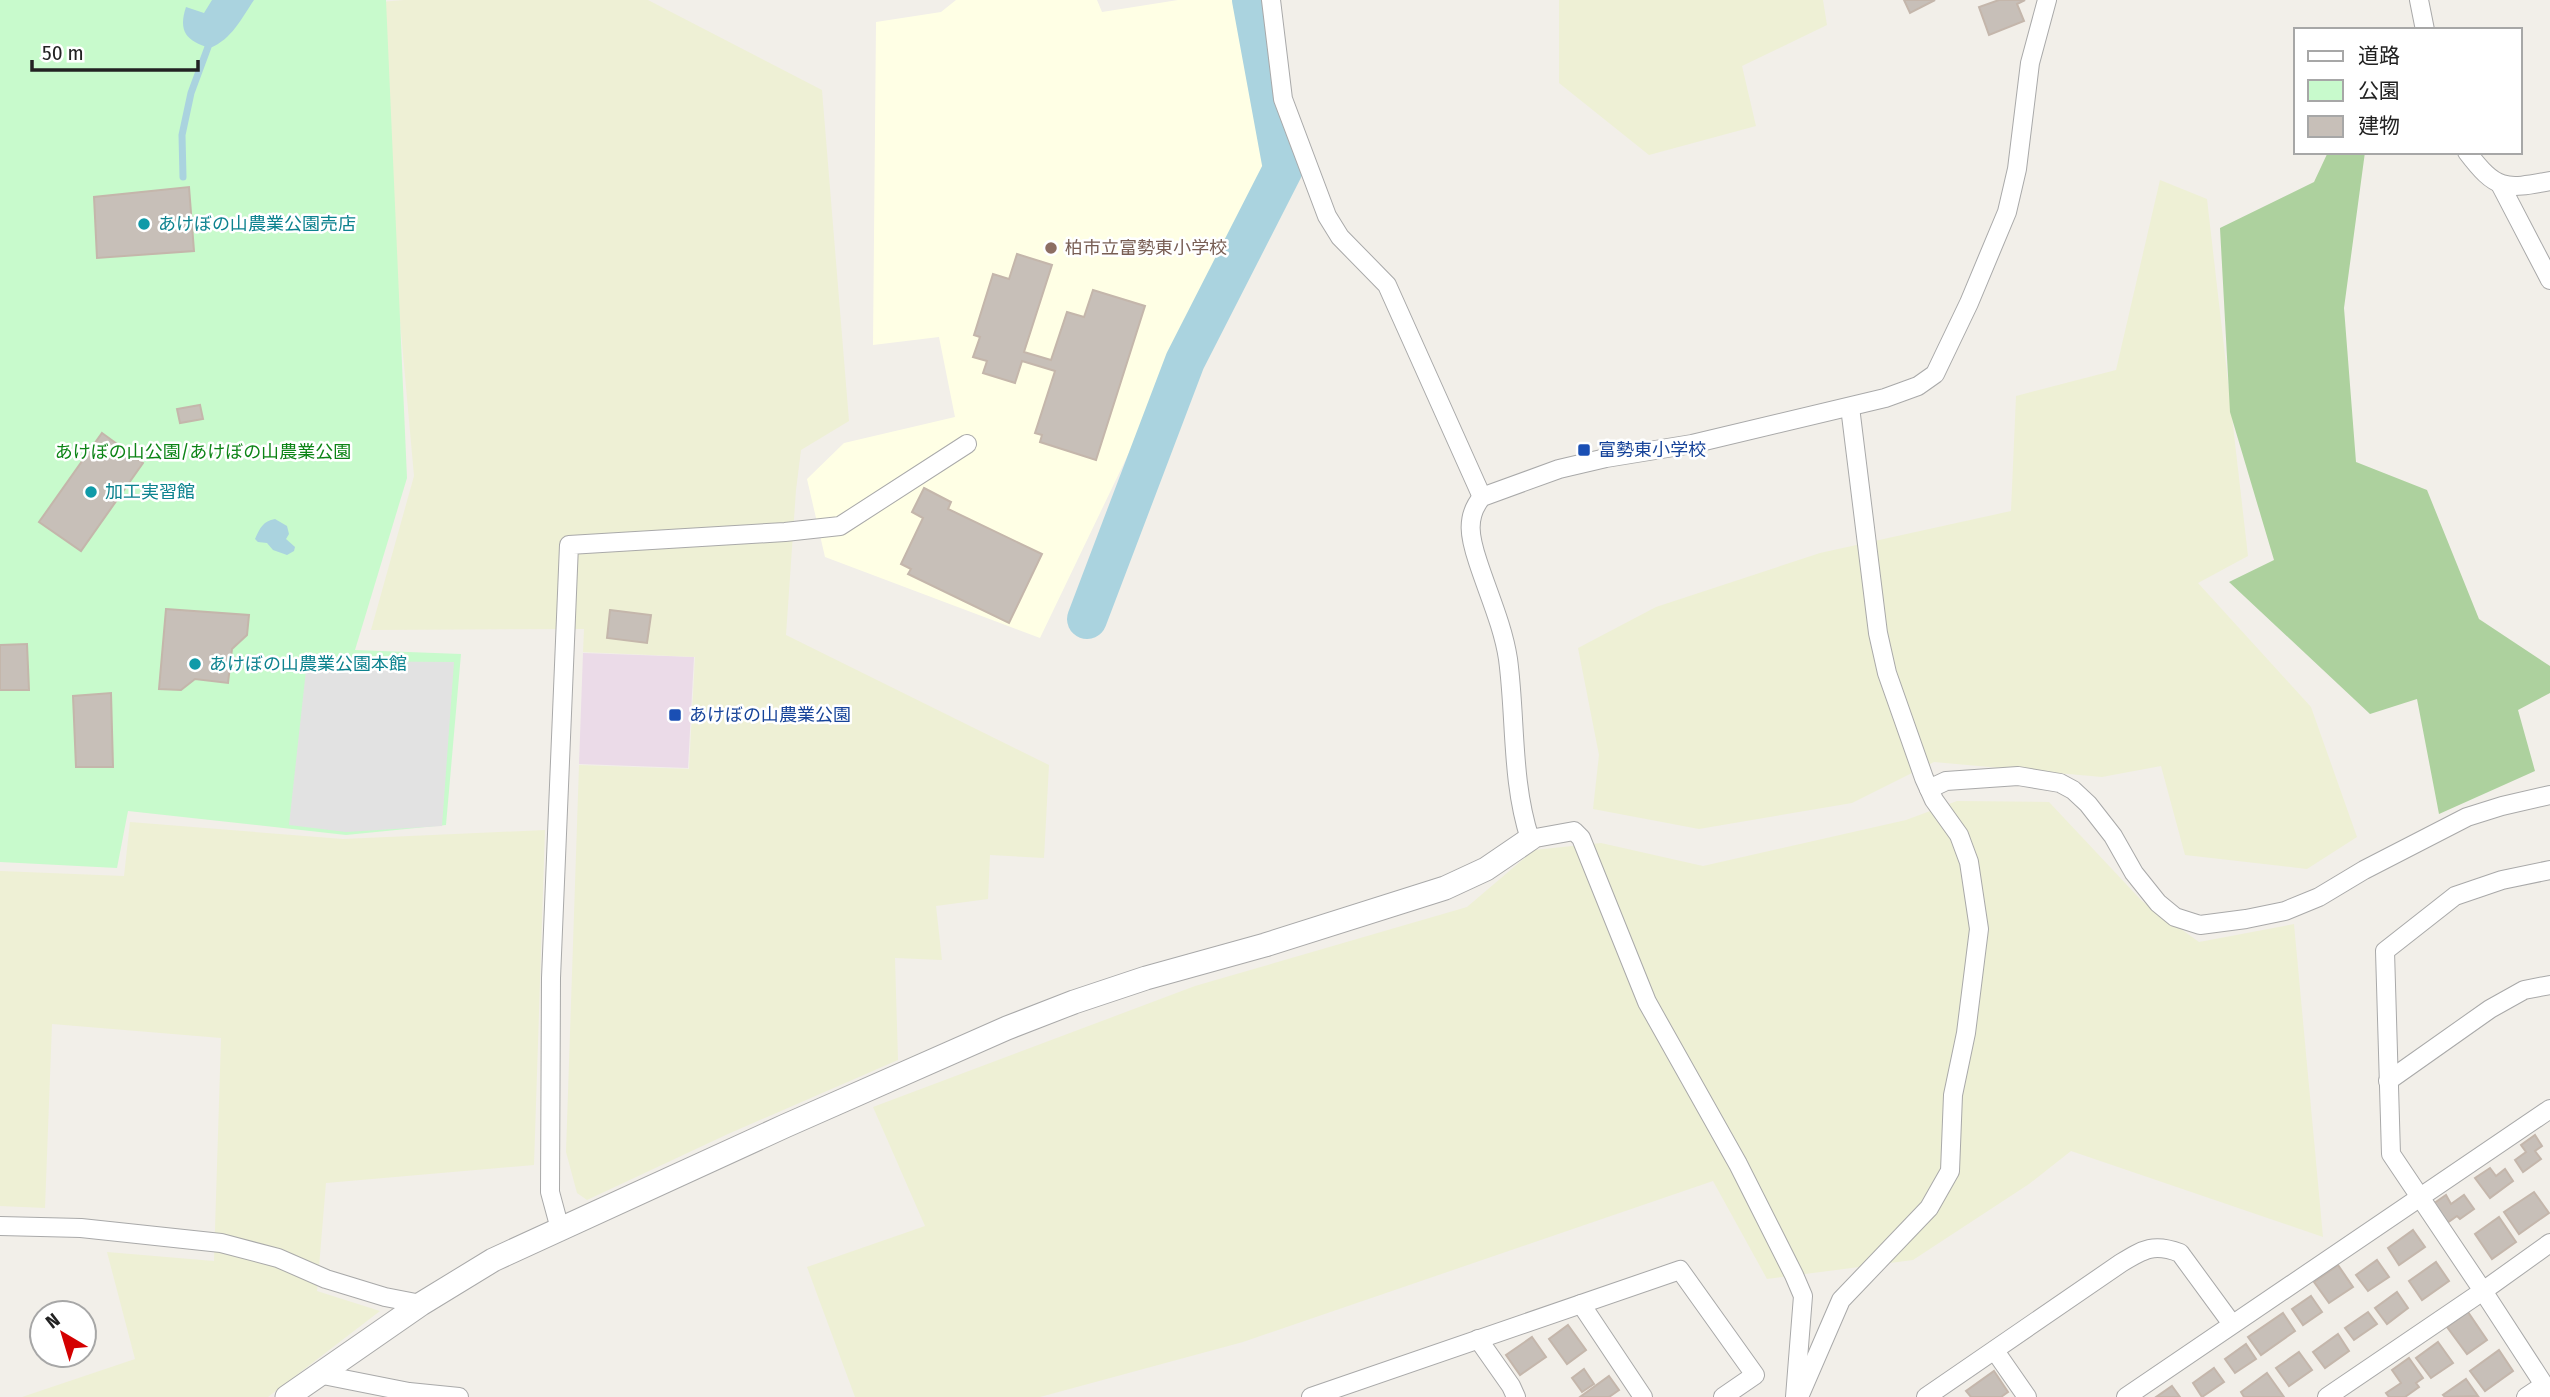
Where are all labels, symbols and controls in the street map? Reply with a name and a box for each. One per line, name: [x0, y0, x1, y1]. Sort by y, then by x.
scale bar: [32, 28, 198, 72]
legend: [2294, 28, 2522, 154]
text: 50 m: [42, 40, 84, 66]
text: 道路: [2358, 43, 2400, 69]
text: 公園: [2358, 78, 2400, 104]
text: 建物: [2358, 113, 2400, 139]
place label: あけぼの山農業公園売店: [158, 213, 356, 235]
marker: あけぼの山農業公園売店: [136, 216, 152, 232]
place label: 柏市立富勢東小学校: [1065, 237, 1227, 259]
marker: 柏市立富勢東小学校: [1043, 240, 1059, 256]
place label: 富勢東小学校: [1598, 439, 1706, 461]
park label: あけぼの山公園/あけぼの山農業公園: [55, 441, 351, 463]
marker: 富勢東小学校: [1576, 442, 1592, 458]
place label: 加工実習館: [105, 481, 195, 503]
marker: 加工実習館: [83, 484, 99, 500]
place label: あけぼの山農業公園本館: [209, 653, 407, 675]
marker: あけぼの山農業公園本館: [187, 656, 203, 672]
place label: あけぼの山農業公園: [689, 704, 851, 726]
marker: あけぼの山農業公園: [667, 707, 683, 723]
north arrow: [28, 1299, 98, 1369]
text: N: [41, 1308, 64, 1334]

